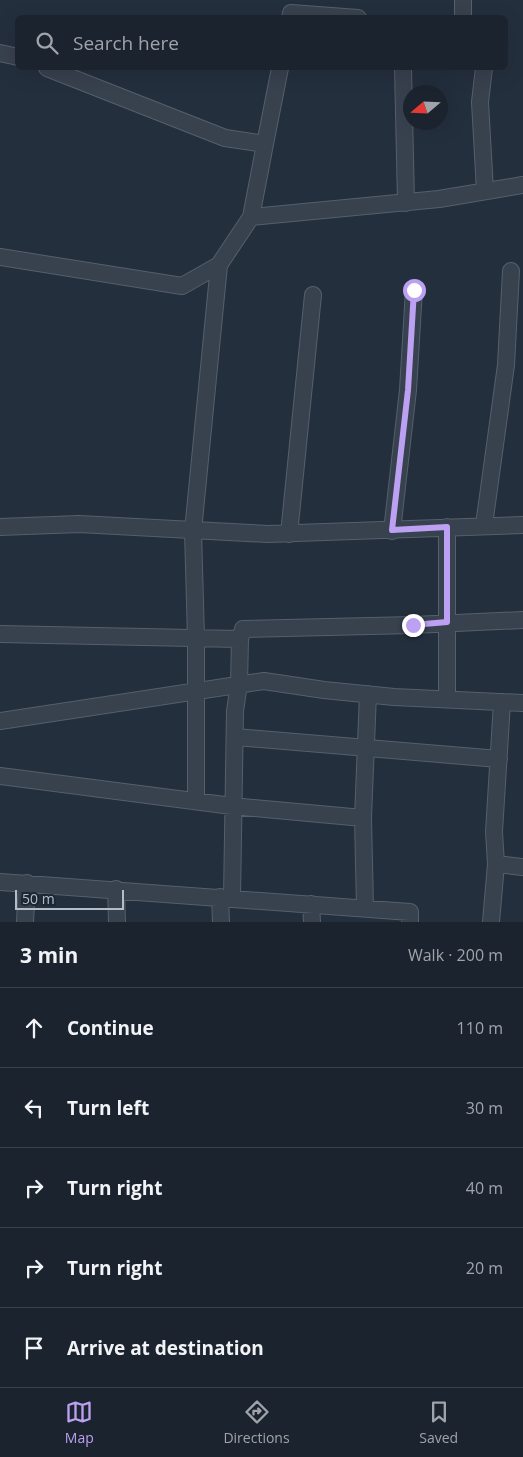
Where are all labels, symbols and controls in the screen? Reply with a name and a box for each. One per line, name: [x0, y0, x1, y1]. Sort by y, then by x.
search box: [15, 15, 508, 70]
icon: search: [33, 29, 61, 57]
text: Search here: [73, 30, 179, 56]
north arrow: [403, 85, 448, 130]
route start: [403, 279, 426, 302]
route end: [402, 614, 425, 637]
scale bar: [15, 887, 124, 910]
text: 50 m: [22, 889, 55, 908]
text: 3 min: [20, 941, 78, 969]
text: Walk · 200 m: [408, 944, 503, 966]
icon: ahead: [20, 1014, 48, 1042]
text: Continue: [67, 1015, 154, 1041]
text: 110 m: [457, 1017, 503, 1039]
icon: left: [20, 1094, 48, 1122]
text: Turn left: [67, 1095, 149, 1121]
text: 30 m: [466, 1097, 503, 1119]
icon: right: [20, 1174, 48, 1202]
text: Turn right: [67, 1175, 162, 1201]
text: 40 m: [466, 1177, 503, 1199]
icon: right: [20, 1254, 48, 1282]
text: Turn right: [67, 1255, 162, 1281]
text: 20 m: [466, 1257, 503, 1279]
icon: arrive: [20, 1334, 48, 1362]
text: Arrive at destination: [67, 1335, 264, 1361]
tab: Map: [65, 1398, 94, 1447]
tab: Directions: [223, 1398, 290, 1447]
tab: Saved: [419, 1398, 458, 1447]

